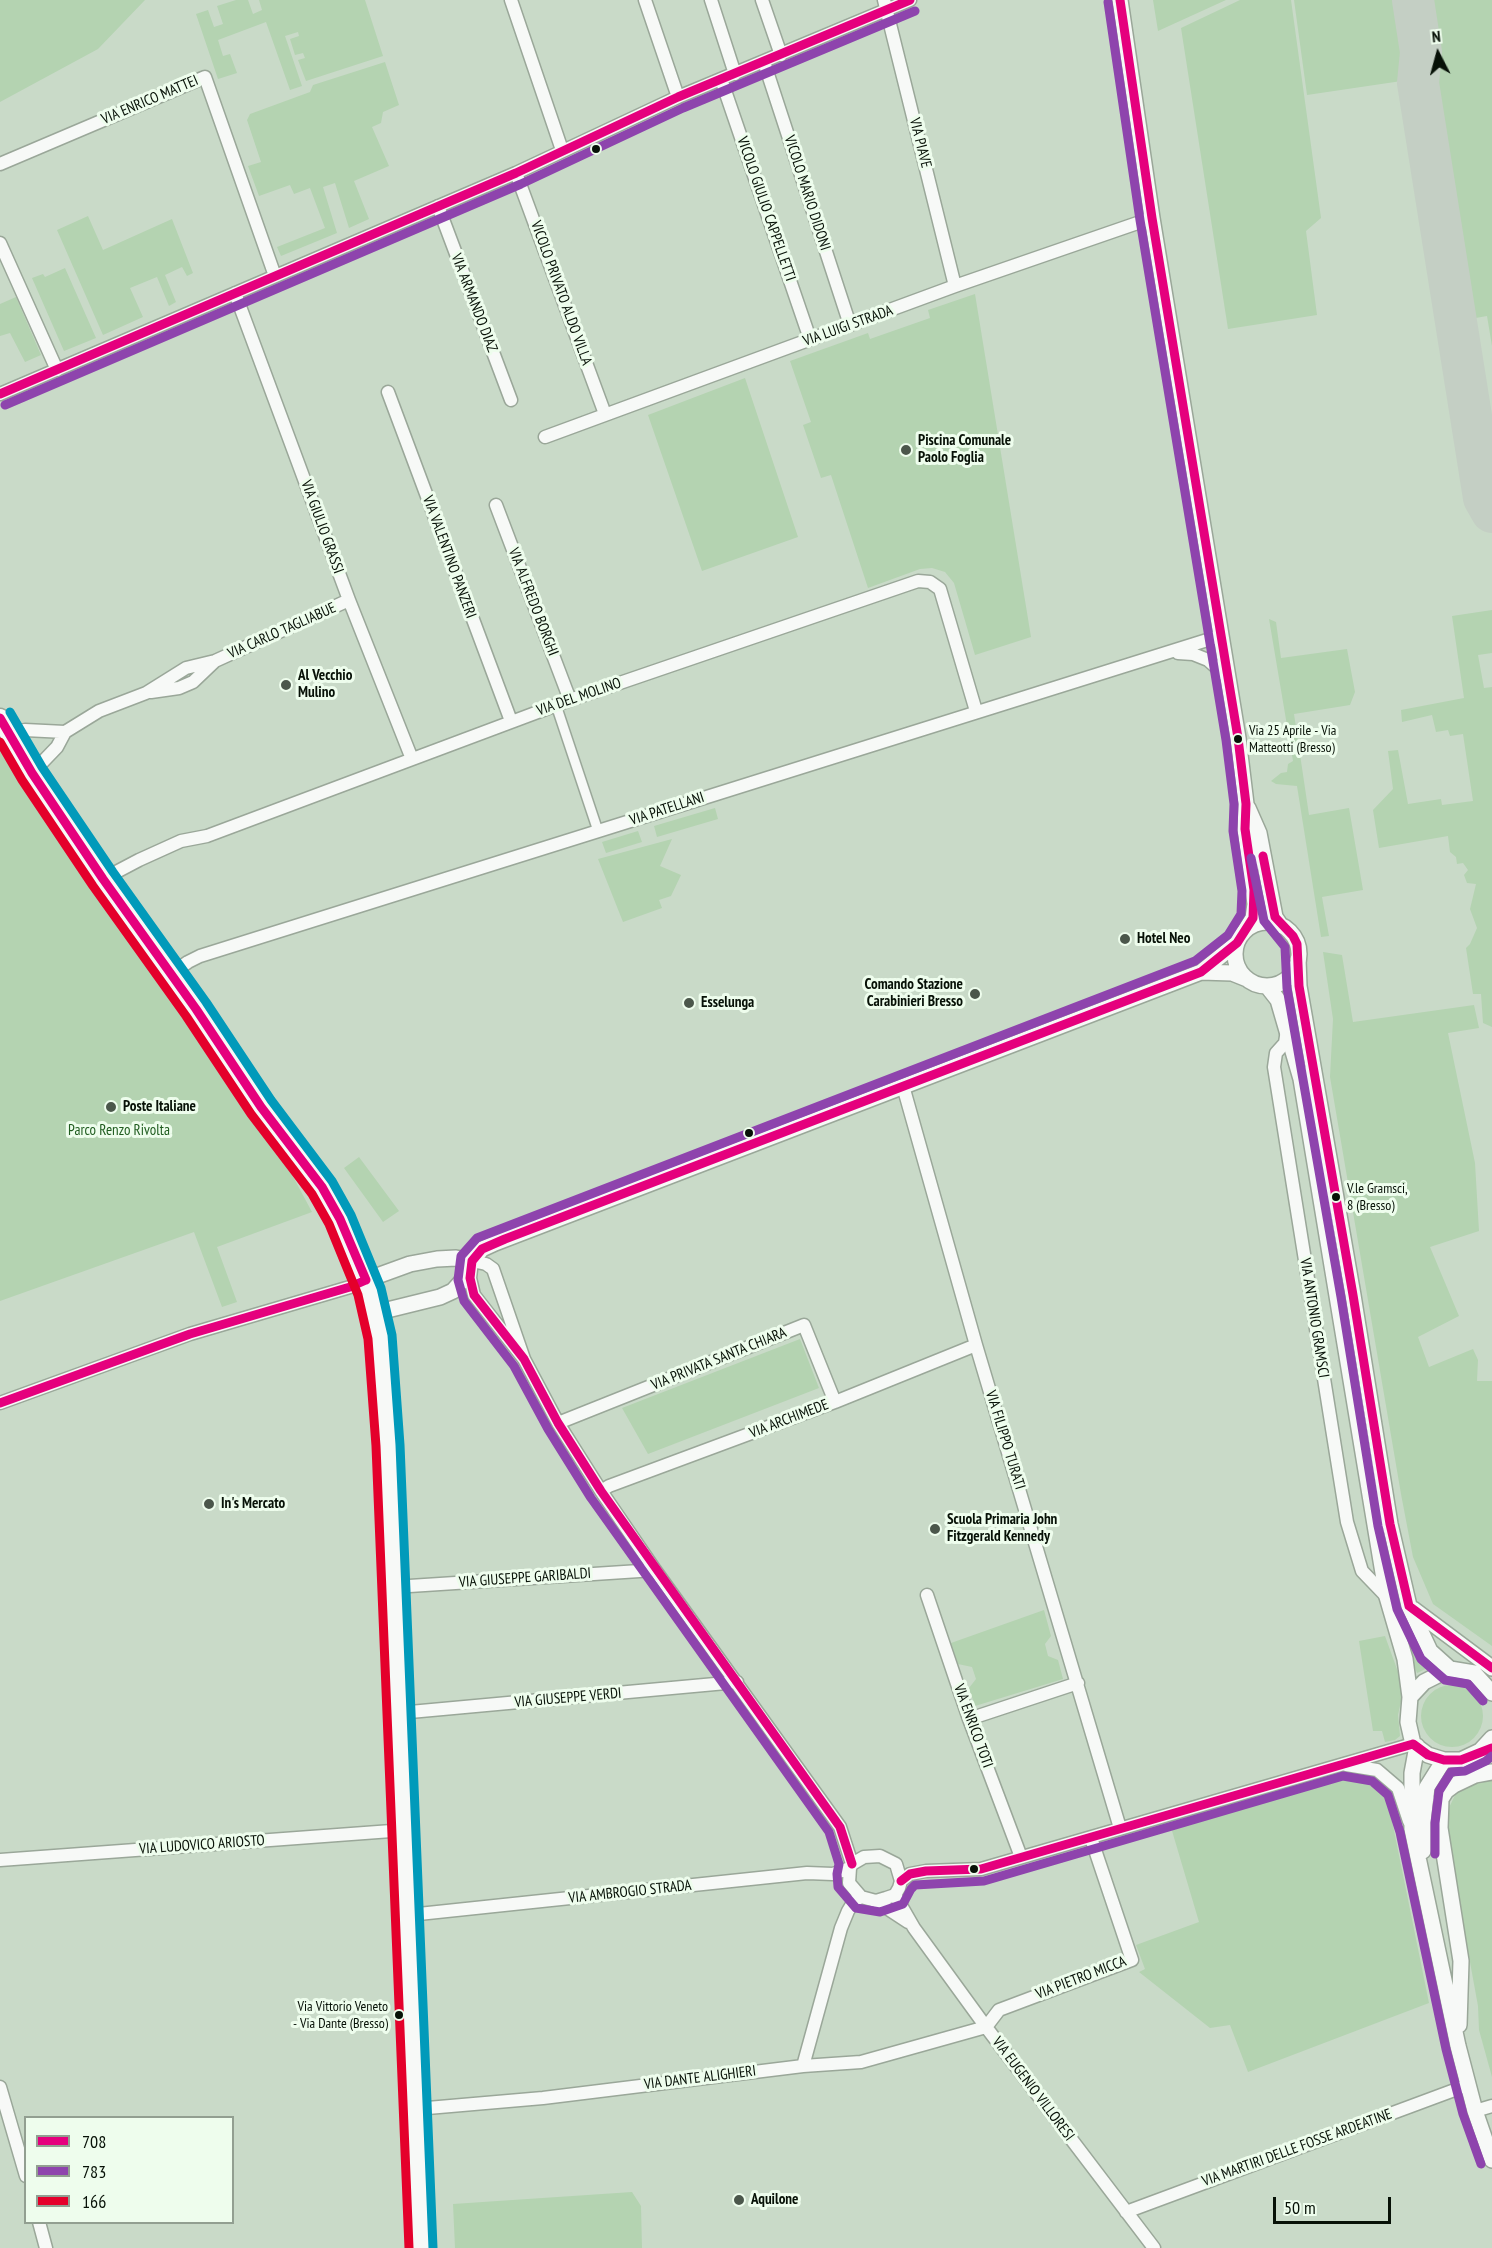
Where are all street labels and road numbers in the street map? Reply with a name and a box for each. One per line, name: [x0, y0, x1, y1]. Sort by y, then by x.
street label: VIA ENRICO MATTEI: [99, 72, 201, 128]
street label: VIA PIAVE: [905, 116, 935, 170]
street label: VICOLO MARIO DIDONI: [780, 133, 834, 253]
street label: VICOLO GIULIO CAPPELLETTI: [733, 134, 799, 284]
street label: VICOLO PRIVATO ALDO VILLA: [526, 218, 596, 368]
street label: VIA ARMANDO DIAZ: [447, 251, 501, 355]
street label: VIA LUIGI STRADA: [801, 301, 895, 351]
street label: VIA GIULIO GRASSI: [297, 478, 347, 576]
street label: VIA VALENTINO PANZERI: [418, 493, 480, 621]
street label: VIA ALFREDO BORGHI: [504, 545, 562, 659]
street label: VIA CARLO TAGLIABUE: [225, 599, 339, 663]
street label: VIA DEL MOLINO: [534, 674, 624, 720]
street label: VIA PATELLANI: [627, 788, 707, 830]
street label: VIA ANTONIO GRAMSCI: [1296, 1257, 1332, 1379]
street label: VIA PRIVATA SANTA CHIARA: [649, 1324, 789, 1394]
street label: VIA FILIPPO TURATI: [981, 1388, 1029, 1492]
street label: VIA ARCHIMEDE: [747, 1396, 831, 1442]
street label: VIA GIUSEPPE GARIBALDI: [458, 1564, 592, 1592]
street label: VIA ENRICO TOTI: [950, 1682, 996, 1770]
street label: VIA GIUSEPPE VERDI: [514, 1684, 622, 1712]
street label: VIA LUDOVICO ARIOSTO: [139, 1832, 265, 1858]
street label: VIA AMBROGIO STRADA: [568, 1877, 692, 1907]
street label: VIA PIETRO MICCA: [1033, 1952, 1129, 2004]
street label: VIA EUGENIO VILLORESI: [988, 2033, 1078, 2145]
street label: VIA DANTE ALIGHIERI: [643, 2062, 757, 2094]
street label: VIA MARTIRI DELLE FOSSE ARDEATINE: [1200, 2105, 1394, 2191]

